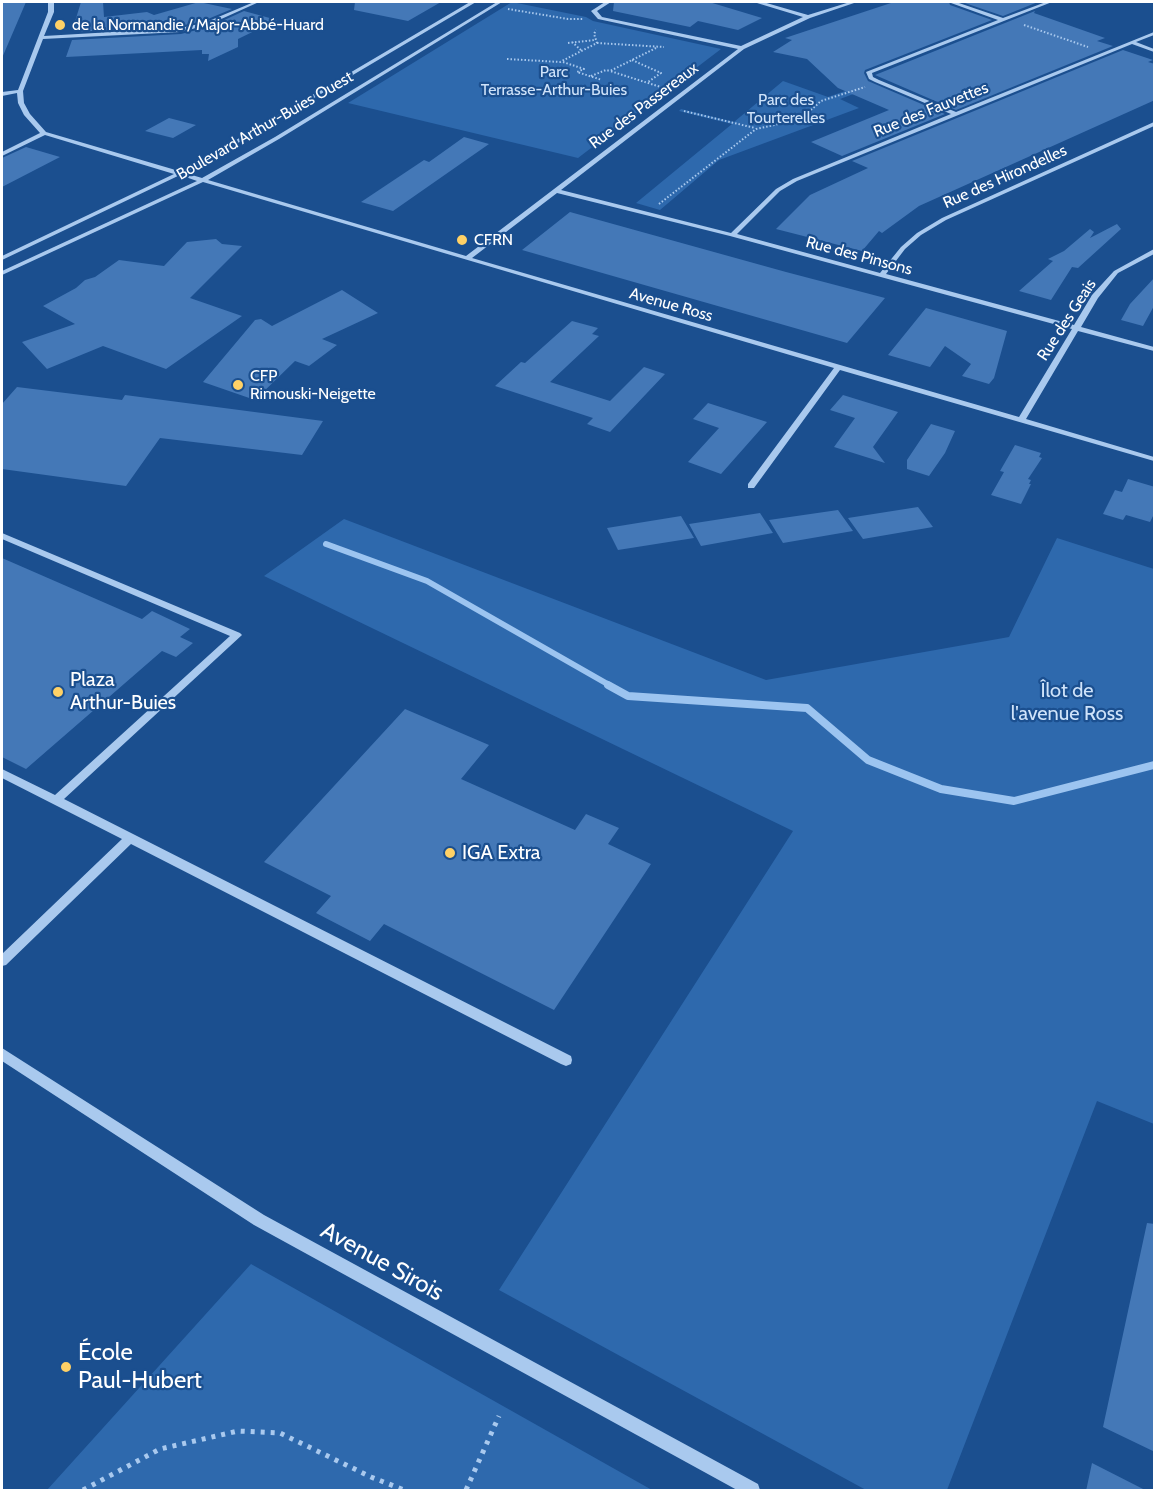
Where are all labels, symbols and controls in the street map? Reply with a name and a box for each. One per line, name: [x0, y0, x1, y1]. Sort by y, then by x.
place label: de la Normandie / Major-Abbé-Huard: [72, 15, 324, 35]
marker: de la Normandie / Major-Abbé-Huard: [53, 18, 67, 32]
street label: Rue des Passereaux: [586, 59, 702, 153]
park label: Parc Terrasse-Arthur-Buies: [481, 62, 627, 100]
street label: Boulevard Arthur-Buies Ouest: [173, 68, 357, 184]
street label: Rue des Fauvettes: [871, 78, 991, 142]
park label: Parc des Tourterelles: [747, 90, 825, 128]
street label: Rue des Hirondelles: [940, 141, 1070, 213]
place label: CFRN: [474, 230, 513, 250]
marker: CFRN: [455, 233, 469, 247]
street label: Rue des Pinsons: [804, 233, 914, 279]
street label: Rue des Geais: [1033, 276, 1101, 364]
street label: Avenue Ross: [627, 284, 715, 326]
place label: CFP Rimouski-Neigette: [250, 366, 376, 404]
marker: CFP Rimouski-Neigette: [231, 378, 245, 392]
place label: Plaza Arthur-Buies: [70, 668, 176, 715]
park label: Îlot de l'avenue Ross: [1011, 679, 1123, 726]
marker: Plaza Arthur-Buies: [51, 685, 65, 699]
place label: IGA Extra: [462, 841, 540, 865]
marker: IGA Extra: [443, 846, 457, 860]
street label: Avenue Sirois: [316, 1216, 448, 1308]
place label: École Paul-Hubert: [78, 1339, 202, 1395]
marker: École Paul-Hubert: [59, 1360, 73, 1374]

